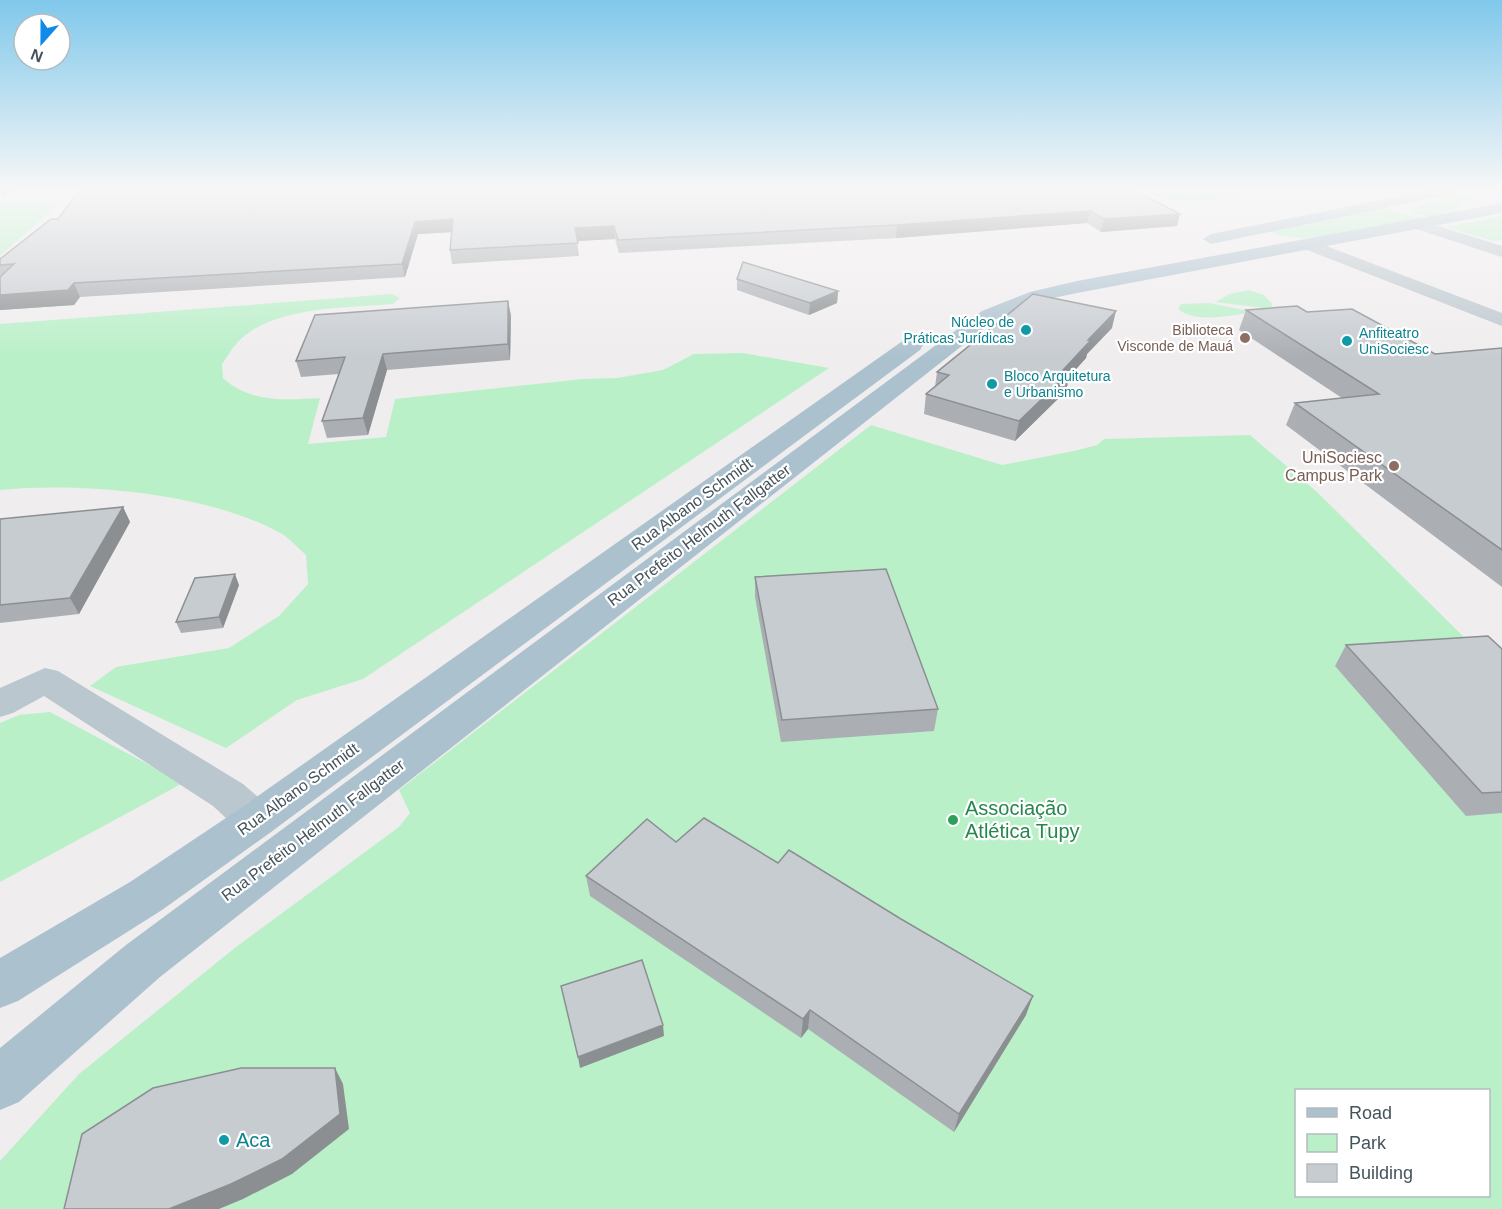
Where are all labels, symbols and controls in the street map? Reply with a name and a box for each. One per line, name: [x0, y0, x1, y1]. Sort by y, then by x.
north arrow: [12, 12, 72, 72]
text: N: [28, 46, 45, 66]
place label: Núcleo de Práticas Jurídicas: [904, 314, 1014, 346]
place label: Biblioteca Visconde de Mauá: [1117, 322, 1233, 354]
marker: Núcleo de Práticas Jurídicas: [1019, 323, 1033, 337]
place label: Anfiteatro UniSociesc: [1359, 325, 1429, 357]
marker: Biblioteca Visconde de Mauá: [1238, 331, 1252, 345]
marker: Anfiteatro UniSociesc: [1340, 334, 1354, 348]
place label: Bloco Arquitetura e Urbanismo: [1004, 368, 1111, 400]
marker: Bloco Arquitetura e Urbanismo: [985, 377, 999, 391]
place label: UniSociesc Campus Park: [1285, 449, 1383, 484]
street label: Rua Albano Schmidt: [628, 454, 756, 553]
marker: UniSociesc Campus Park: [1387, 459, 1401, 473]
street label: Rua Prefeito Helmuth Fallgatter: [604, 460, 794, 609]
street label: Rua Albano Schmidt: [234, 739, 362, 838]
street label: Rua Prefeito Helmuth Fallgatter: [218, 755, 408, 904]
place label: Associação Atlética Tupy: [965, 797, 1080, 842]
marker: Associação Atlética Tupy: [946, 813, 960, 827]
legend: [1295, 1089, 1490, 1197]
text: Road: [1349, 1103, 1392, 1123]
place label: Aca: [236, 1129, 271, 1151]
marker: Aca: [217, 1133, 231, 1147]
text: Park: [1349, 1133, 1387, 1153]
text: Building: [1349, 1163, 1413, 1183]

